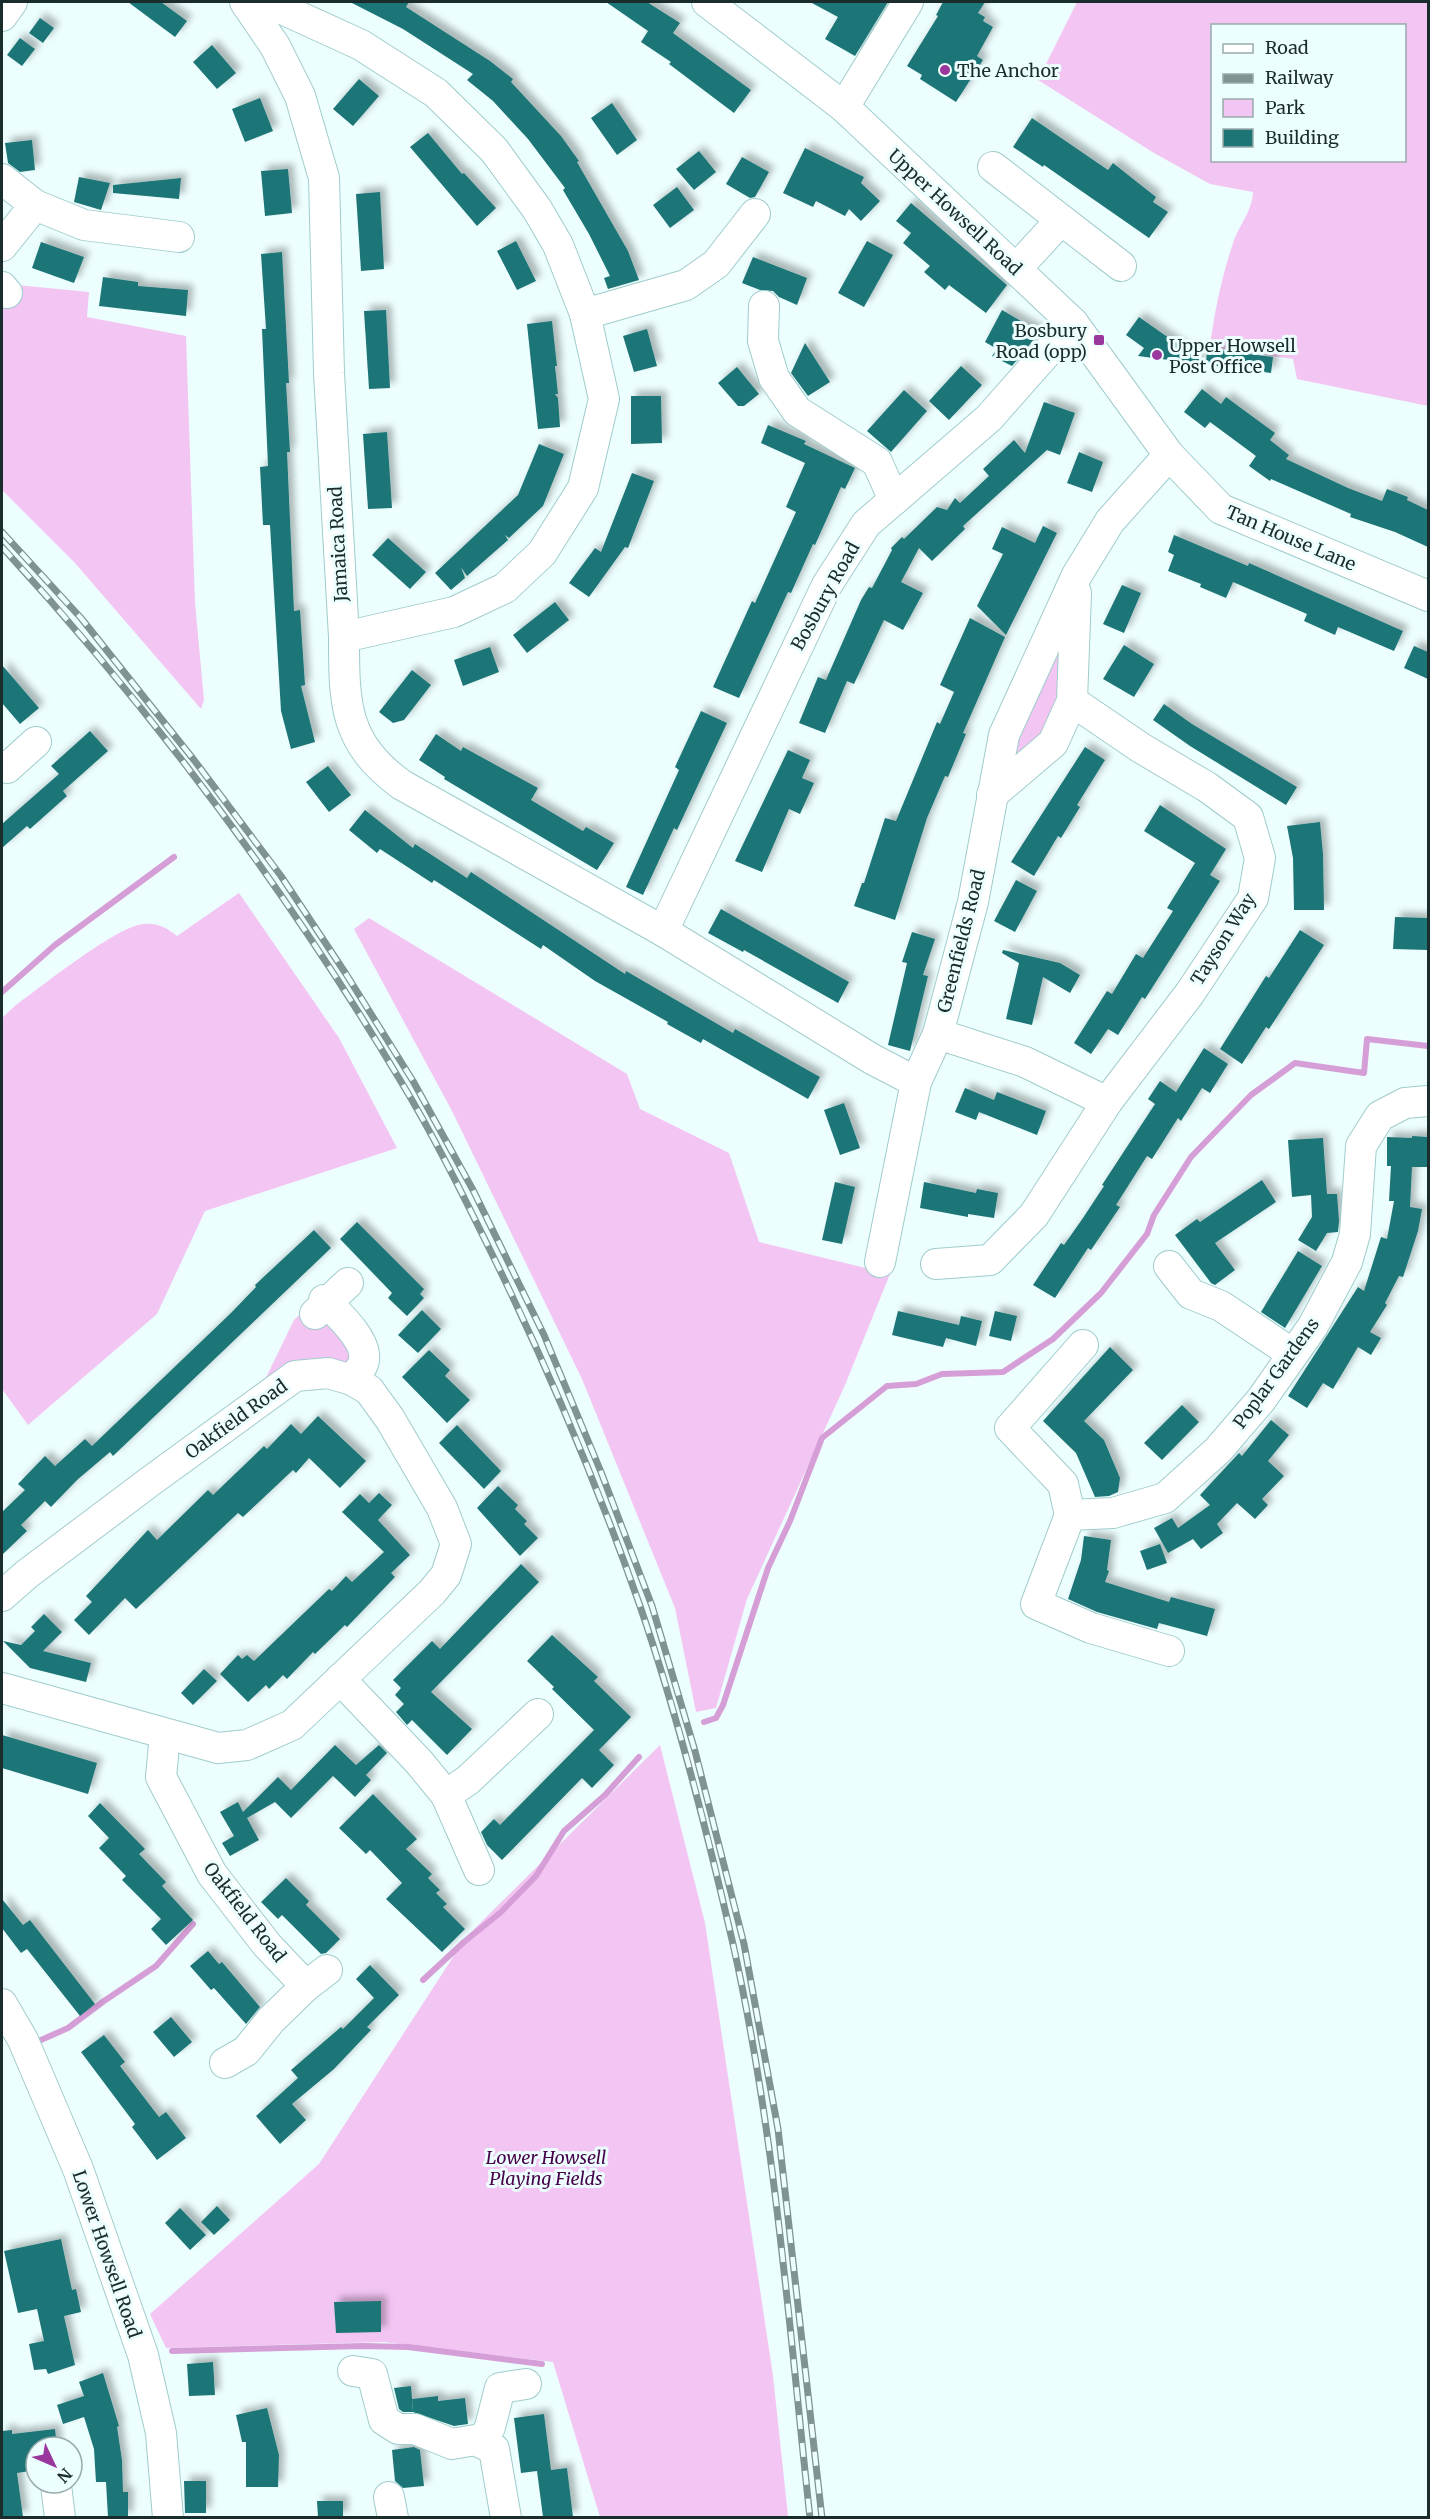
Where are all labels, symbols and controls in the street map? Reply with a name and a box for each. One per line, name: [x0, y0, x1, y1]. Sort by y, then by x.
legend: [1211, 24, 1406, 162]
text: Road: [1265, 36, 1309, 59]
place label: The Anchor: [957, 59, 1059, 82]
marker: The Anchor: [938, 63, 952, 77]
text: Railway: [1265, 66, 1334, 89]
text: Park: [1265, 96, 1306, 119]
text: Building: [1265, 126, 1339, 149]
street label: Upper Howsell Road: [883, 144, 1027, 280]
place label: Bosbury Road (opp): [996, 319, 1088, 363]
marker: Bosbury Road (opp): [1092, 333, 1106, 347]
place label: Upper Howsell Post Office: [1169, 334, 1296, 378]
marker: Upper Howsell Post Office: [1150, 348, 1164, 362]
street label: Jamaica Road: [323, 485, 353, 603]
street label: Tan House Lane: [1222, 500, 1360, 576]
street label: Bosbury Road: [786, 538, 864, 654]
street label: Greenfields Road: [932, 867, 990, 1015]
street label: Tayson Way: [1186, 888, 1261, 989]
street label: Poplar Gardens: [1228, 1313, 1324, 1433]
street label: Oakfield Road: [180, 1374, 292, 1464]
street label: Oakfield Road: [199, 1857, 291, 1967]
park label: Lower Howsell Playing Fields: [486, 2146, 606, 2190]
street label: Lower Howsell Road: [67, 2167, 147, 2341]
north arrow: [24, 2435, 84, 2495]
text: N: [53, 2464, 76, 2487]

